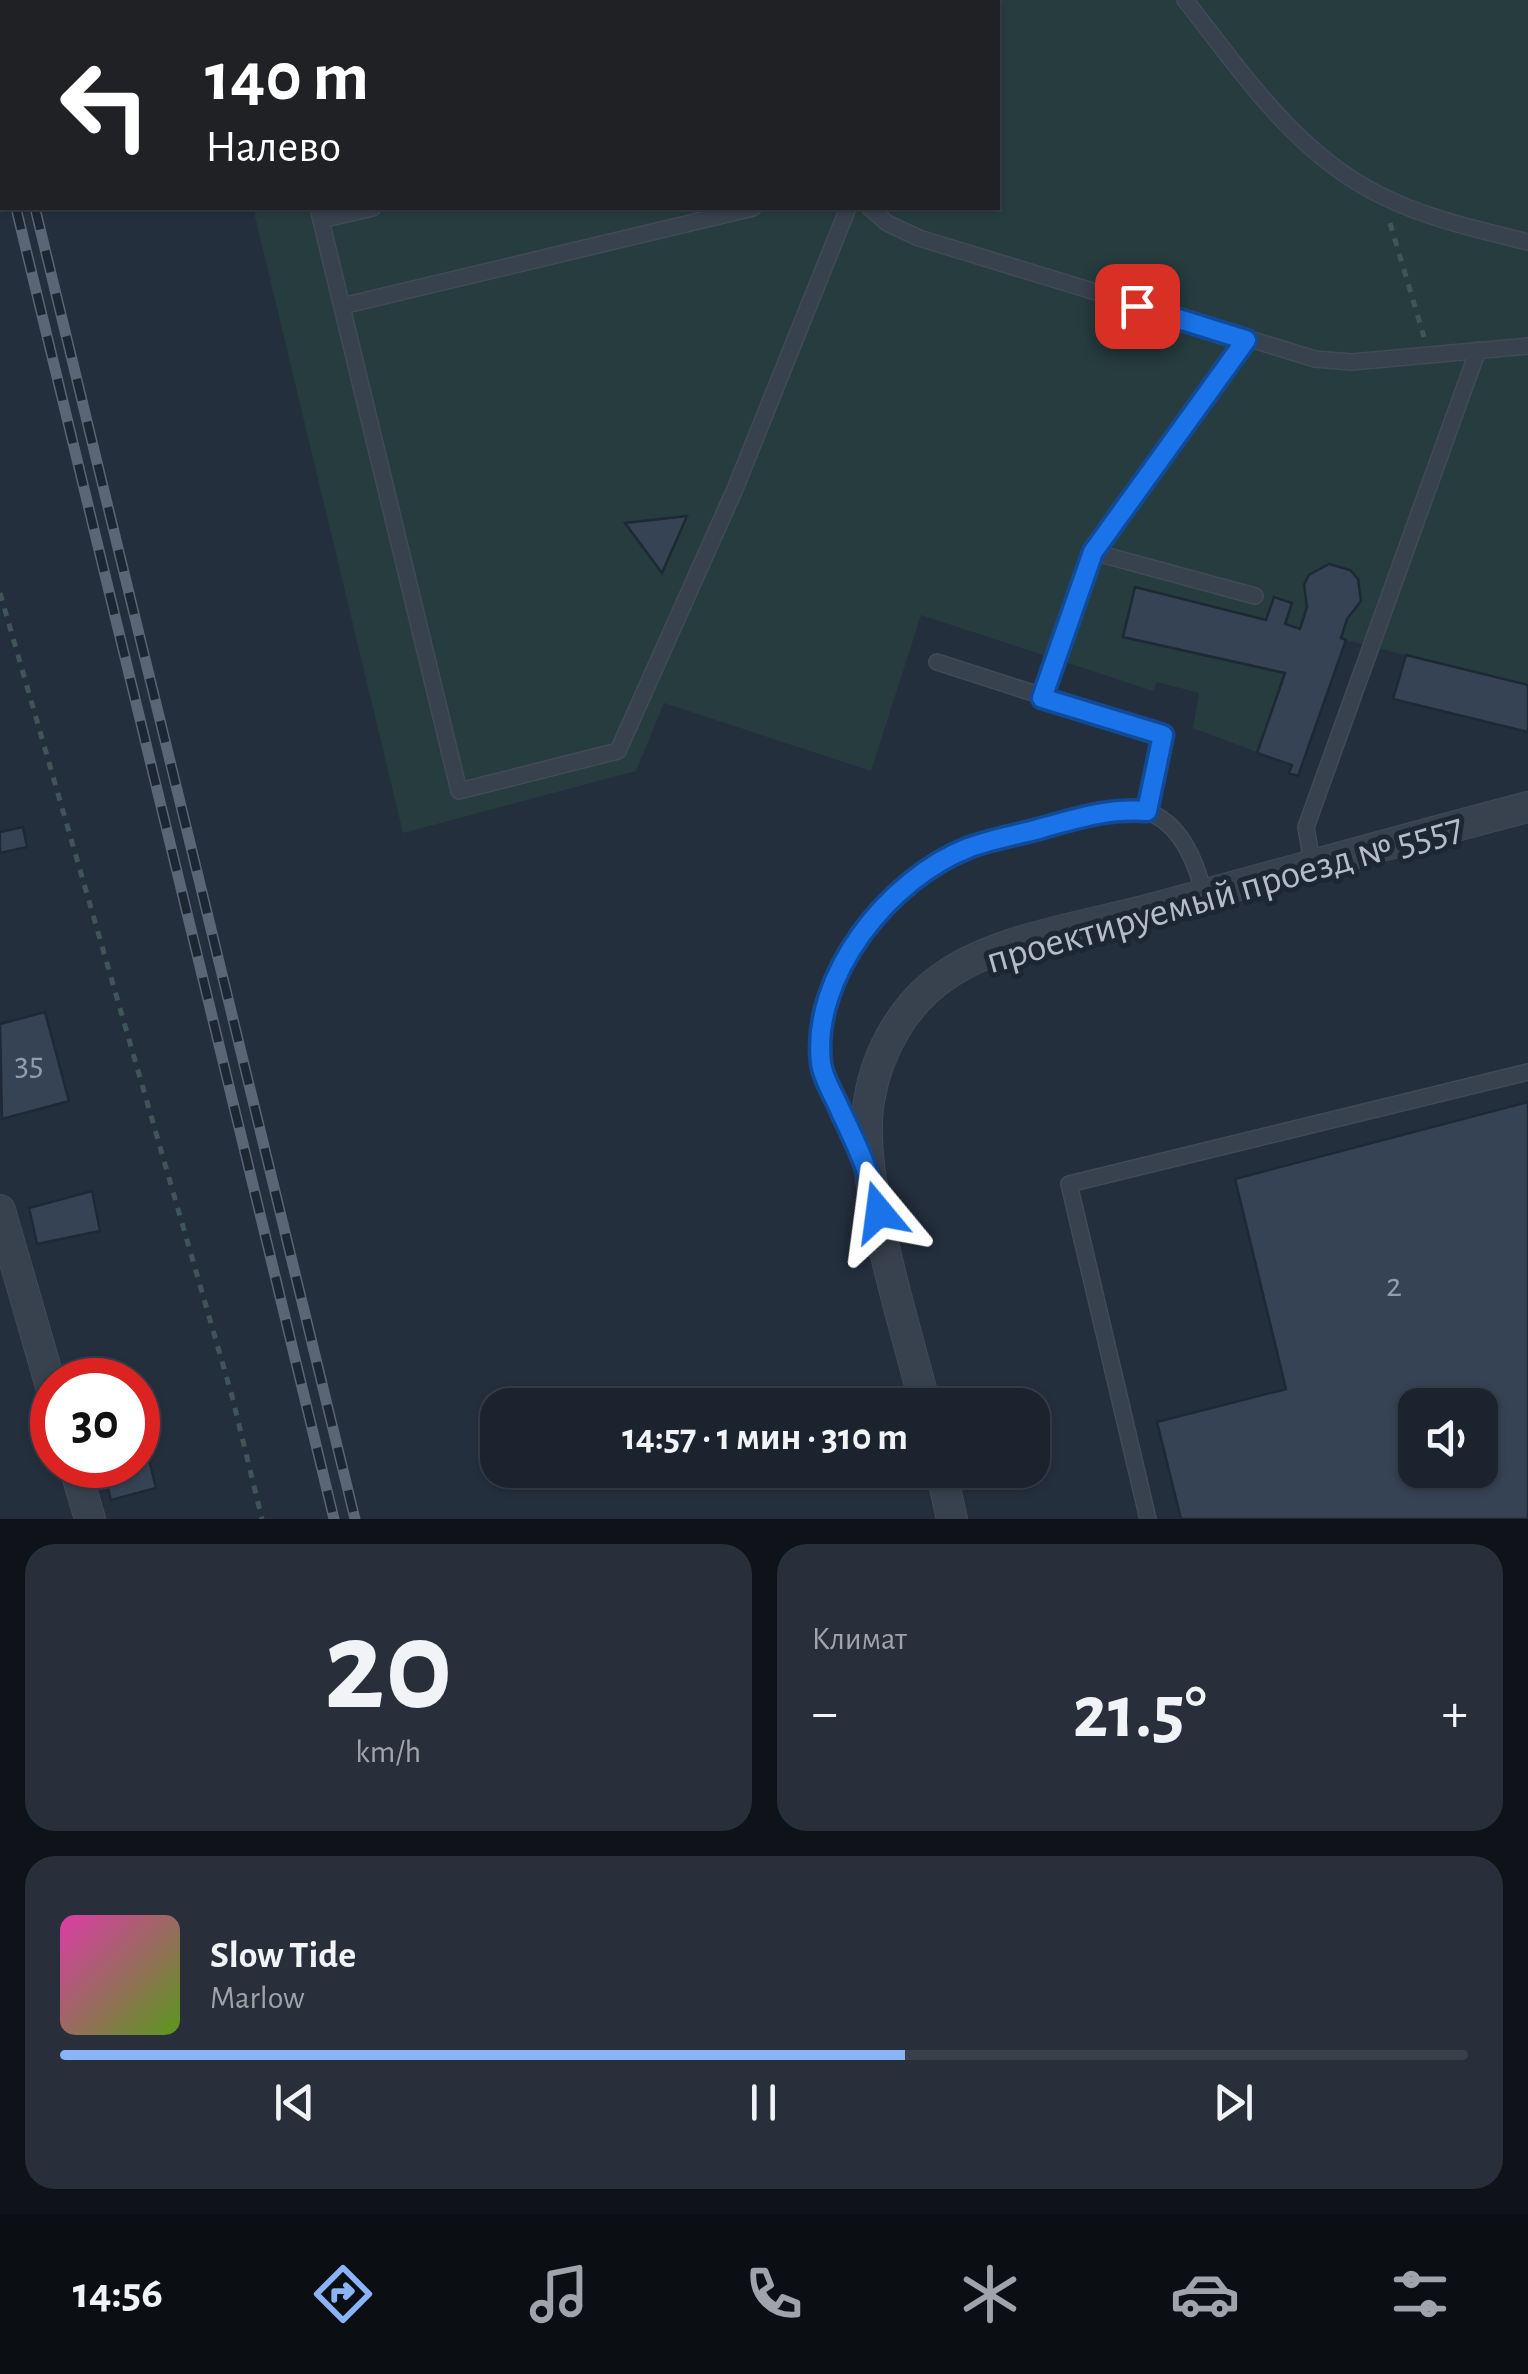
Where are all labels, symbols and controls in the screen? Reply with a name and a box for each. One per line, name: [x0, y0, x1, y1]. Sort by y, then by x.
icon: left: [40, 40, 170, 170]
text: 140 m: [205, 43, 369, 113]
text: Налево: [205, 125, 341, 170]
pin: [1095, 264, 1180, 349]
icon: arrive: [1110, 279, 1165, 334]
street label: проектируемый проезд № 5557: [982, 807, 1467, 981]
house number: 35: [14, 1047, 44, 1082]
position arrow: [827, 1160, 931, 1264]
house number: 2: [1386, 1268, 1402, 1303]
speed limit sign: 30: [30, 1358, 160, 1488]
map controls: [1398, 1388, 1498, 1488]
button: sound: [1398, 1388, 1498, 1488]
text: 14:57 · 1 мин · 310 m: [622, 1419, 908, 1457]
text: 20: [324, 1603, 453, 1733]
text: Климат: [812, 1623, 907, 1655]
text: 21.5°: [1073, 1676, 1207, 1751]
text: −: [812, 1686, 838, 1741]
text: +: [1442, 1686, 1468, 1741]
text: km/h: [355, 1736, 421, 1768]
text: Slow Tide: [210, 1937, 356, 1975]
text: Marlow: [210, 1982, 305, 2014]
icon: previous: [267, 2075, 322, 2130]
icon: pause: [736, 2075, 791, 2130]
icon: next: [1206, 2075, 1261, 2130]
icon: directions: [308, 2259, 378, 2329]
icon: music: [524, 2259, 594, 2329]
icon: phone: [739, 2259, 809, 2329]
icon: climate: [955, 2259, 1025, 2329]
icon: car: [1170, 2259, 1240, 2329]
icon: filters: [1385, 2259, 1455, 2329]
text: 14:56: [73, 2271, 163, 2316]

